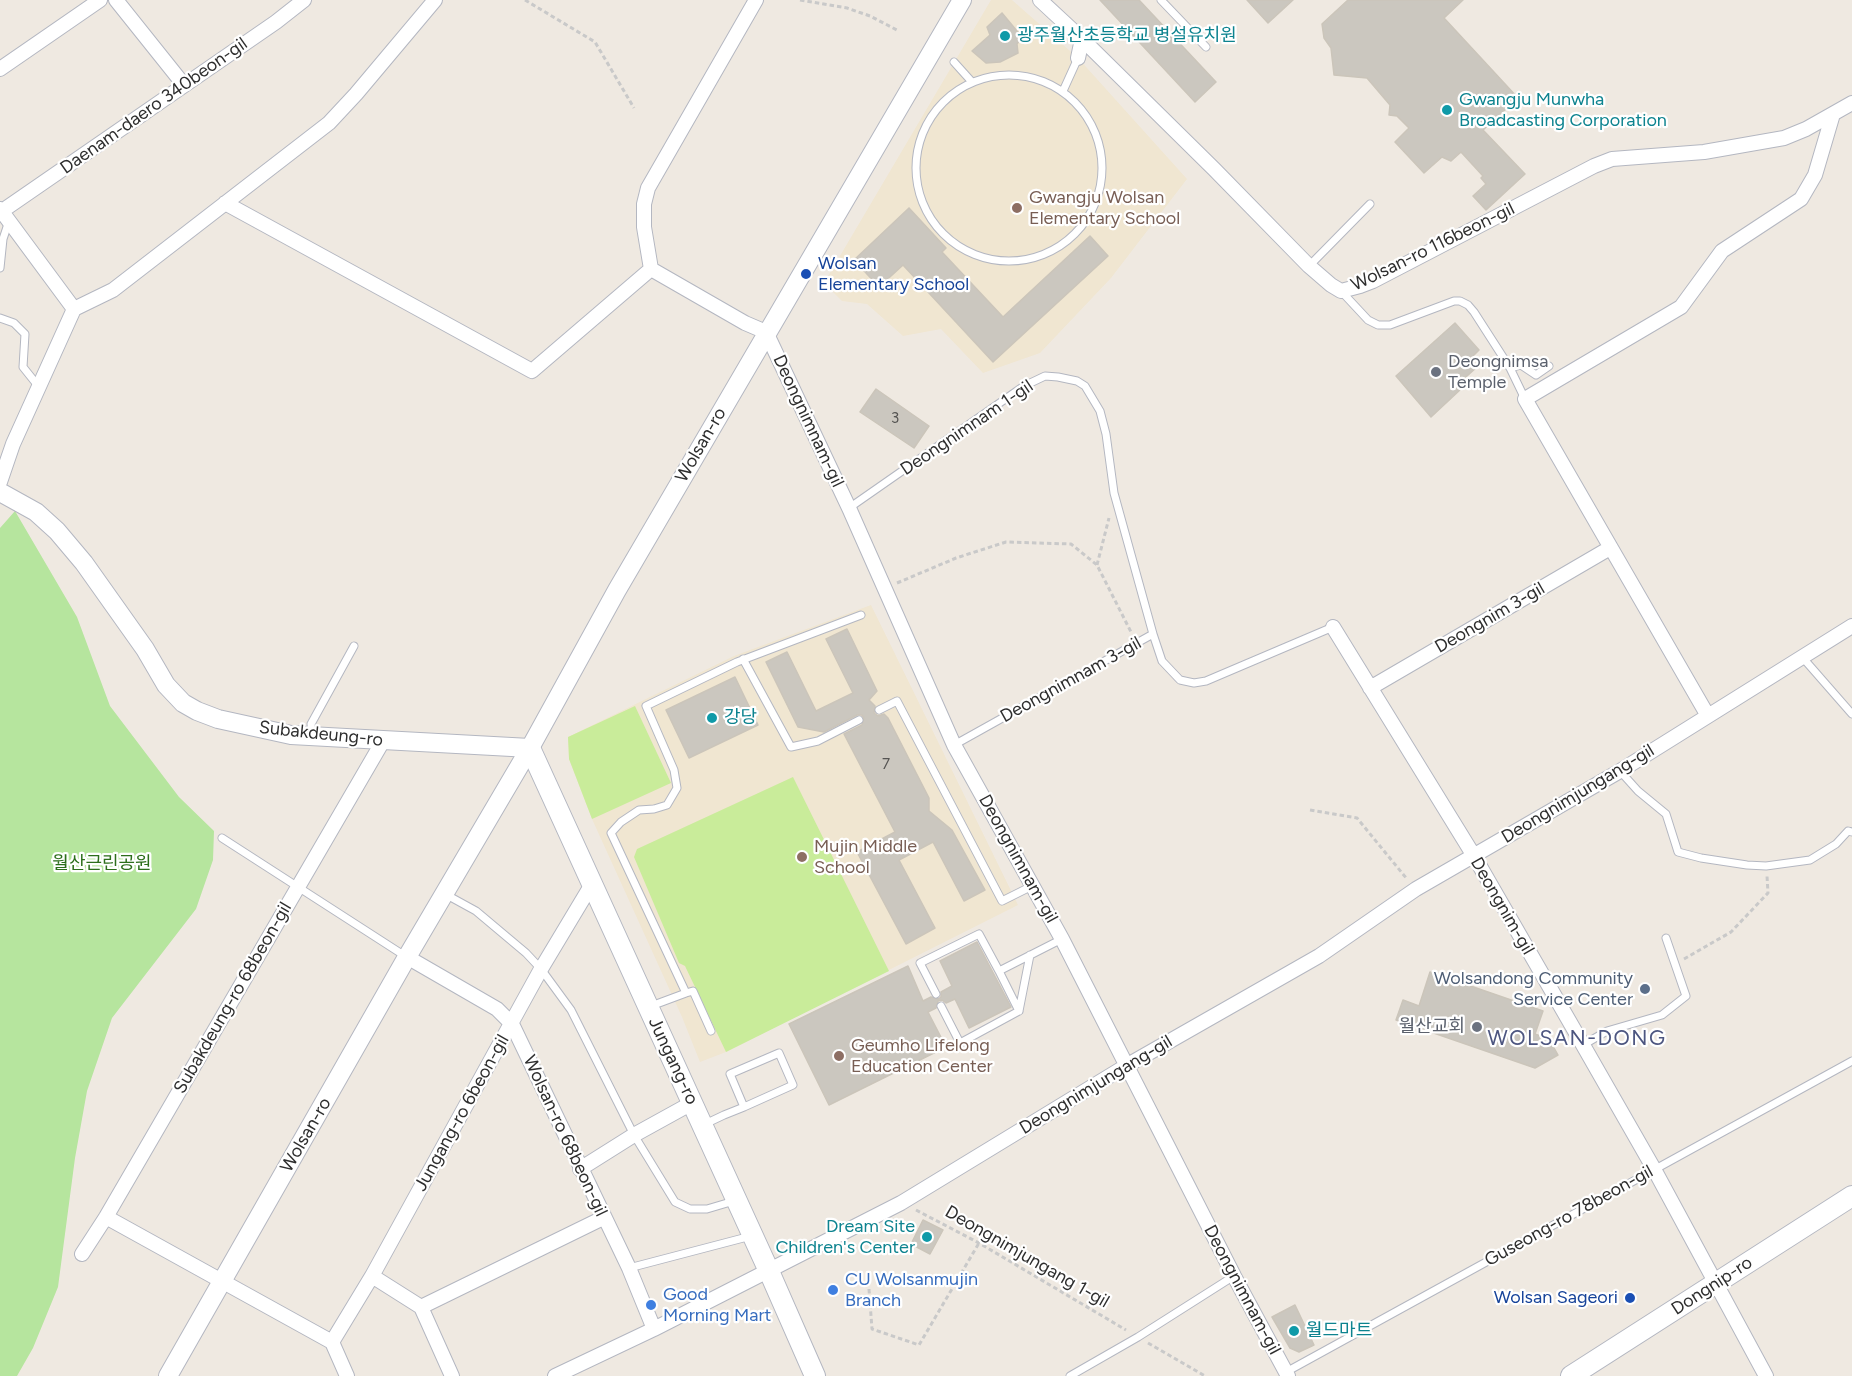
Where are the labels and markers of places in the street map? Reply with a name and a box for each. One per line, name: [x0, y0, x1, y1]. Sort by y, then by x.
place label: 광주월산초등학교 병설유치원: [1017, 25, 1237, 47]
marker: 광주월산초등학교 병설유치원: [998, 29, 1012, 43]
place label: Gwangju Munwha Broadcasting Corporation: [1459, 89, 1667, 132]
marker: Gwangju Munwha Broadcasting Corporation: [1440, 103, 1454, 117]
place label: Gwangju Wolsan Elementary School: [1029, 187, 1180, 230]
marker: Gwangju Wolsan Elementary School: [1010, 201, 1024, 215]
place label: Wolsan Elementary School: [818, 253, 969, 296]
marker: Wolsan Elementary School: [799, 267, 813, 281]
place label: Deongnimsa Temple: [1448, 351, 1548, 394]
marker: Deongnimsa Temple: [1429, 365, 1443, 379]
place label: 강당: [724, 707, 757, 729]
marker: 강당: [705, 711, 719, 725]
place label: Mujin Middle School: [814, 836, 917, 878]
marker: Mujin Middle School: [795, 850, 809, 864]
place label: Wolsandong Community Service Center: [1434, 968, 1633, 1010]
marker: Wolsandong Community Service Center: [1638, 982, 1652, 996]
place label: 월산교회: [1399, 1016, 1465, 1038]
marker: 월산교회: [1470, 1020, 1484, 1034]
place label: Geumho Lifelong Education Center: [851, 1035, 993, 1078]
marker: Geumho Lifelong Education Center: [832, 1049, 846, 1063]
place label: Dream Site Children's Center: [775, 1216, 915, 1258]
marker: Dream Site Children's Center: [920, 1230, 934, 1244]
place label: CU Wolsanmujin Branch: [845, 1269, 978, 1312]
marker: CU Wolsanmujin Branch: [826, 1283, 840, 1297]
place label: Good Morning Mart: [663, 1284, 771, 1326]
place label: Wolsan Sageori: [1494, 1287, 1618, 1309]
marker: Wolsan Sageori: [1623, 1291, 1637, 1305]
marker: Good Morning Mart: [644, 1298, 658, 1312]
place label: 월드마트: [1306, 1320, 1372, 1342]
marker: 월드마트: [1287, 1324, 1301, 1338]

